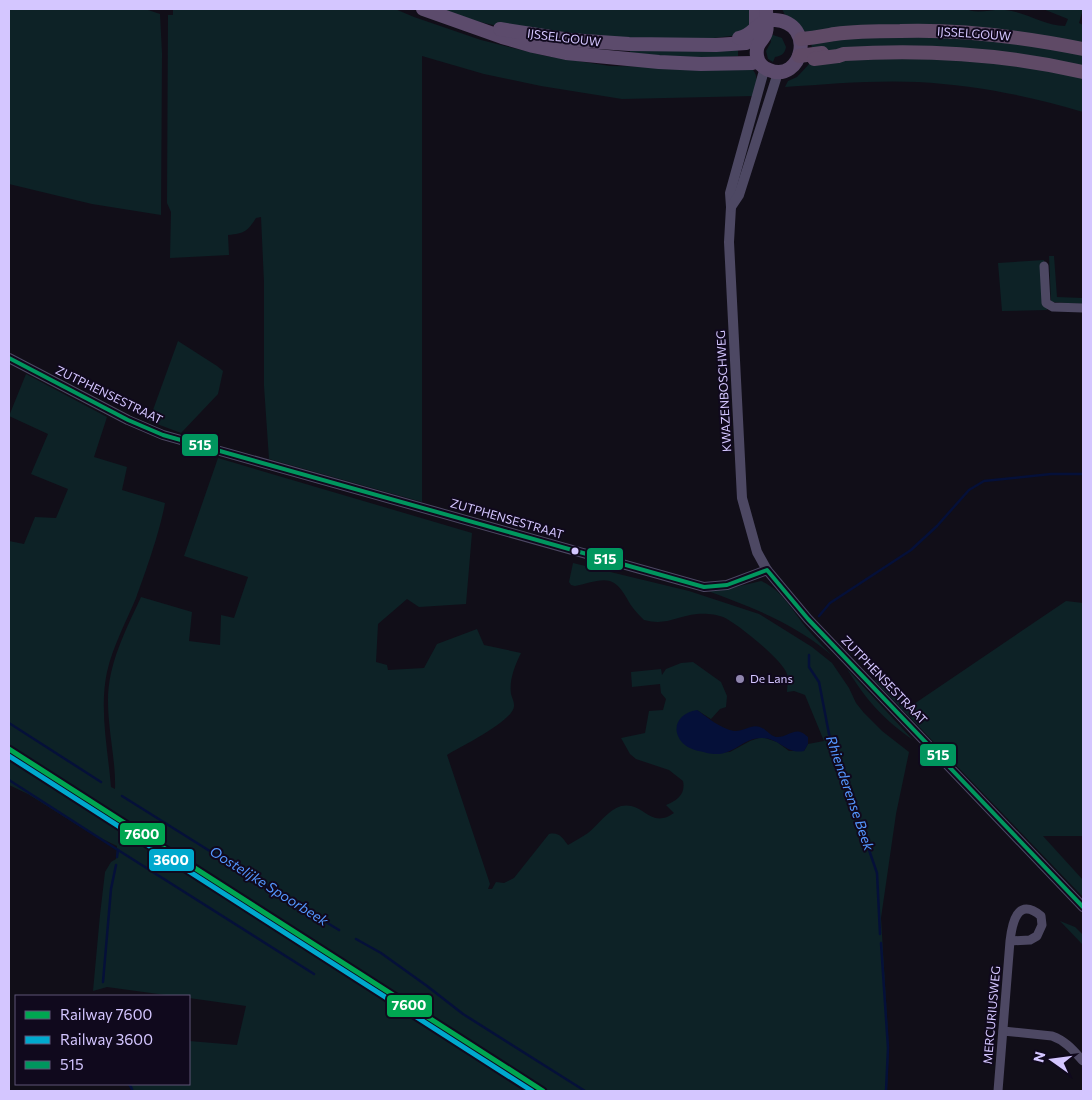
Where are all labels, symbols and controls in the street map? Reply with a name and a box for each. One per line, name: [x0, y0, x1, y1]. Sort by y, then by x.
street label: IJSSELGOUW: [936, 23, 1012, 44]
street label: IJSSELGOUW: [526, 26, 602, 49]
street label: KWAZENBOSCHWEG: [713, 330, 733, 452]
street label: ZUTPHENSESTRAAT: [54, 362, 165, 426]
line badge: 515: [181, 433, 219, 457]
text: 515: [189, 436, 211, 453]
street label: ZUTPHENSESTRAAT: [449, 495, 566, 541]
unlabelled marker: [570, 546, 580, 556]
line badge: 515: [586, 547, 624, 571]
text: 515: [594, 550, 616, 567]
street label: ZUTPHENSESTRAAT: [839, 632, 931, 727]
place label: De Lans: [750, 671, 793, 685]
marker: De Lans: [734, 673, 746, 685]
water label: Rhienderense Beek: [823, 733, 878, 853]
line badge: 515: [919, 743, 957, 767]
text: 515: [927, 746, 949, 763]
line badge: 7600: [119, 822, 166, 846]
text: 7600: [125, 825, 159, 842]
water label: Oostelijke Spoorbeek: [207, 842, 332, 929]
line badge: 3600: [148, 848, 195, 872]
text: 3600: [153, 851, 189, 868]
street label: MERCURIUSWEG: [980, 965, 1002, 1065]
line badge: 7600: [386, 994, 433, 1018]
legend: [15, 995, 190, 1085]
text: 7600: [392, 996, 426, 1013]
text: Railway 7600: [60, 1005, 152, 1023]
text: Railway 3600: [60, 1030, 153, 1048]
north arrow: [1027, 1035, 1077, 1085]
text: N: [1029, 1050, 1048, 1064]
text: 515: [60, 1055, 84, 1073]

